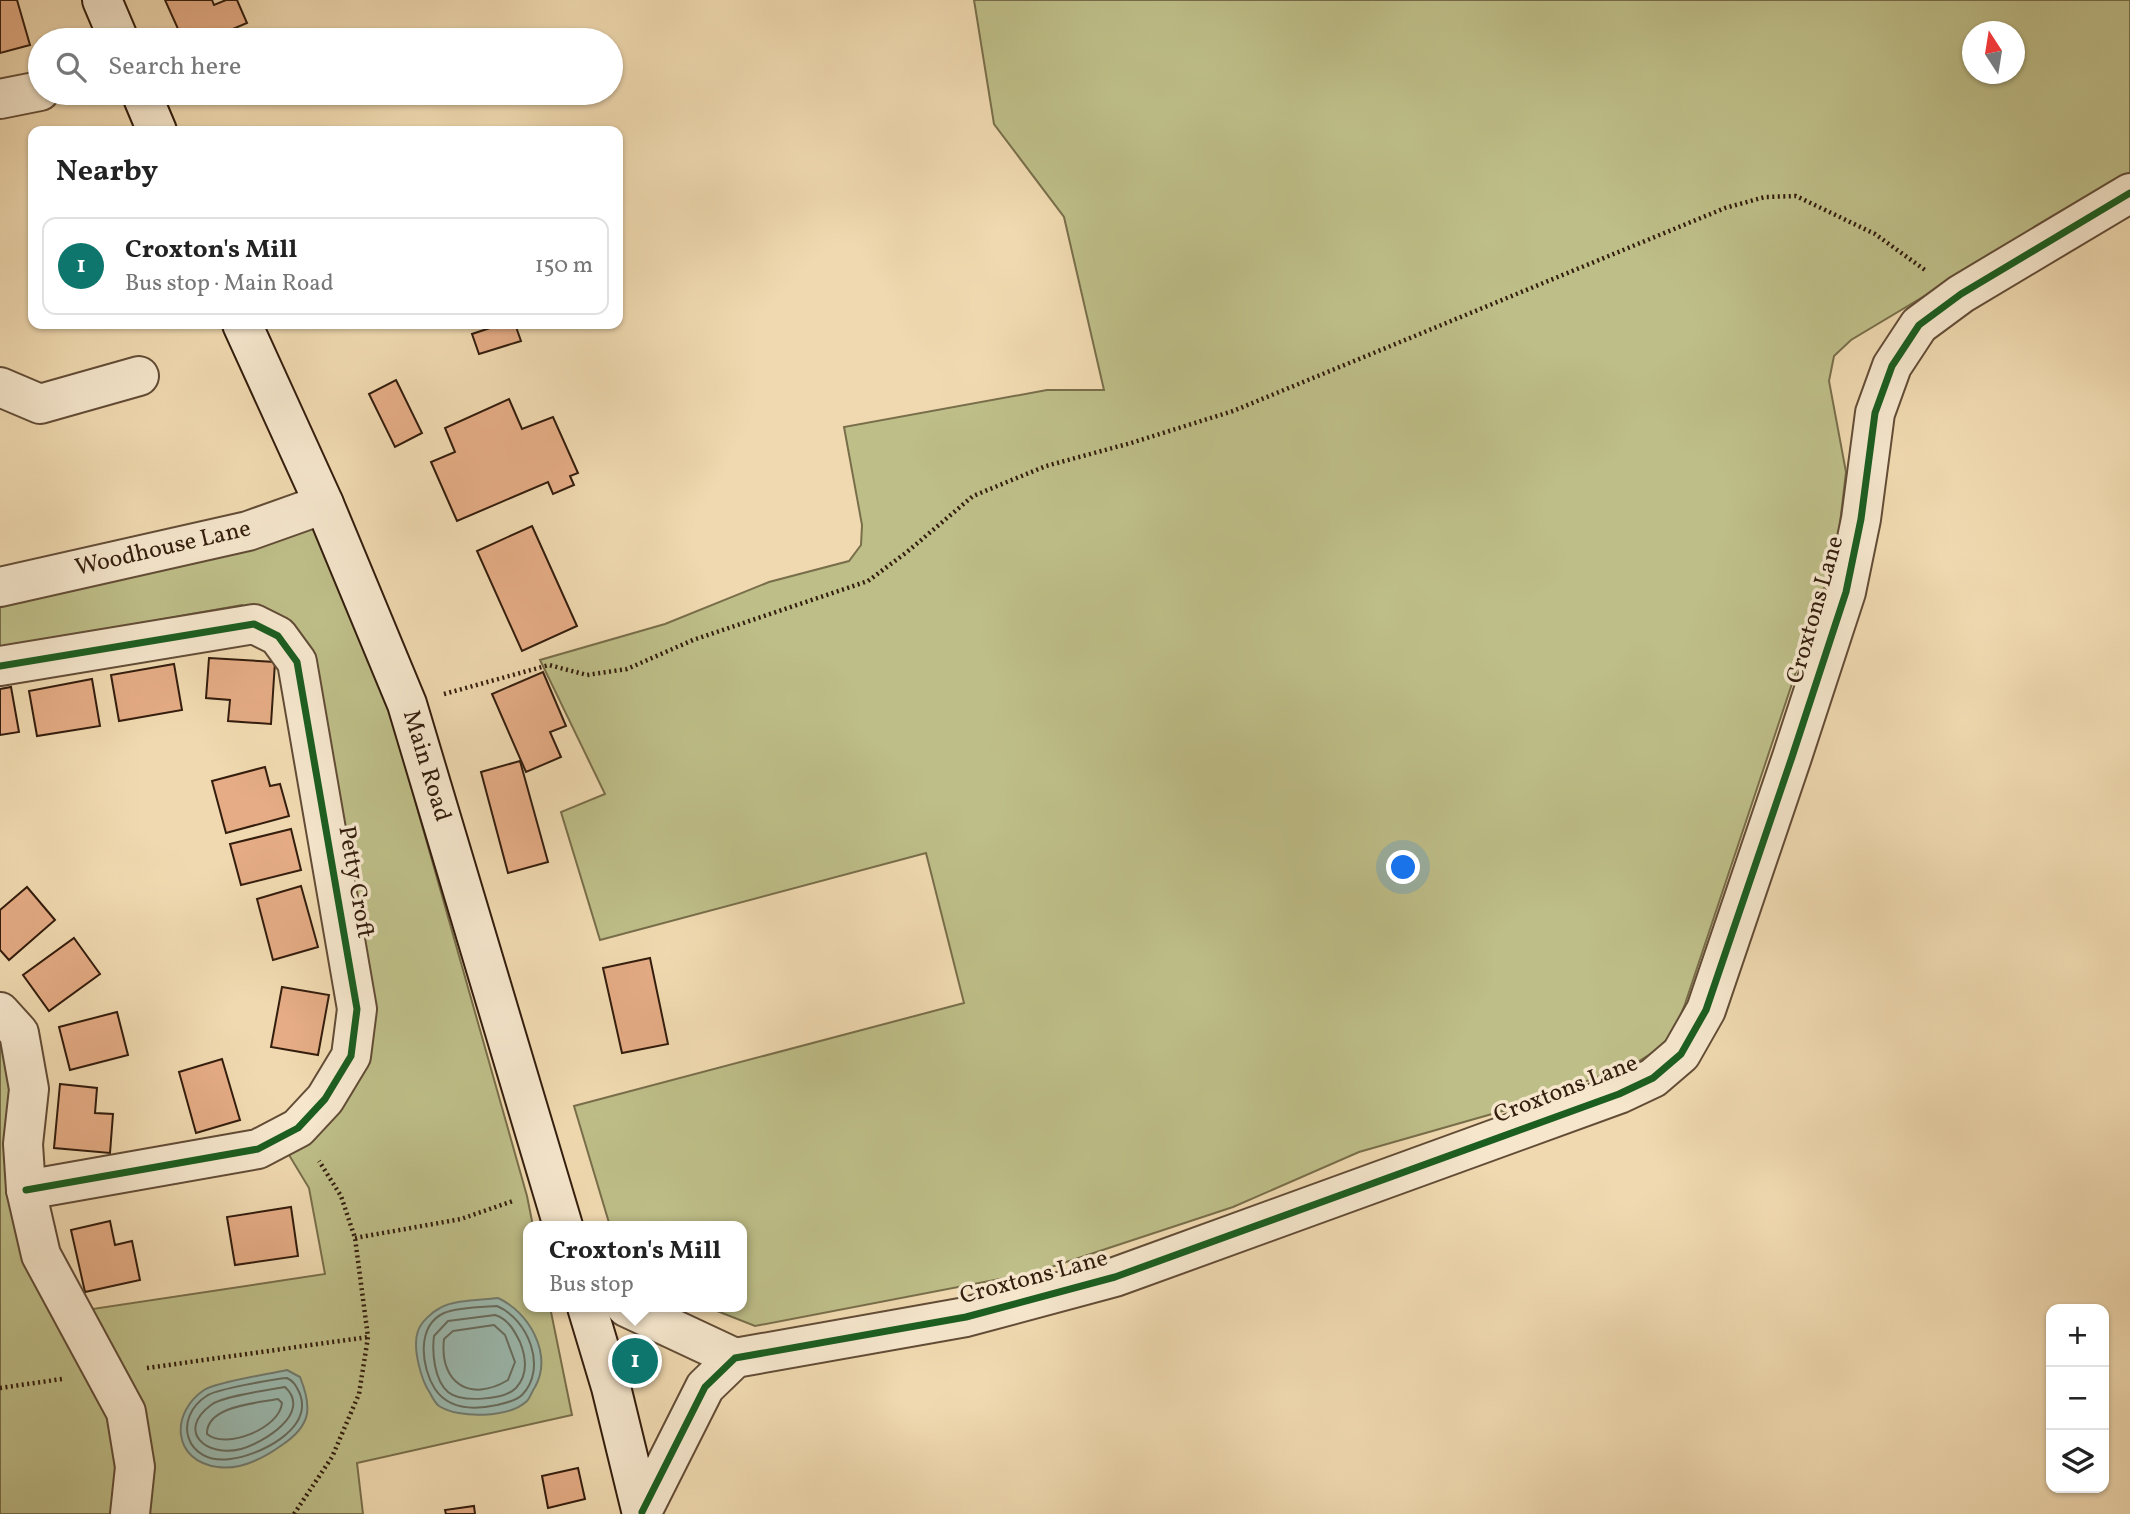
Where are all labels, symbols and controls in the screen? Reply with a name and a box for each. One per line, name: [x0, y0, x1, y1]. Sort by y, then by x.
north arrow: [1962, 21, 2025, 84]
search box: [28, 28, 623, 105]
icon: search: [52, 48, 90, 86]
text: Search here: [108, 49, 241, 85]
text: Nearby: [56, 151, 158, 193]
text: Croxton's Mill: [125, 232, 297, 268]
text: 1: [76, 250, 86, 282]
text: 150 m: [535, 250, 593, 282]
text: Bus stop · Main Road: [125, 268, 334, 300]
street label: Woodhouse Lane: [72, 512, 254, 586]
street label: Croxtons Lane: [1779, 532, 1853, 688]
street label: Main Road: [393, 706, 459, 826]
street label: Petty Croft: [328, 823, 382, 941]
your location: [1386, 850, 1420, 884]
street label: Croxtons Lane: [1489, 1047, 1643, 1133]
popup: [523, 1221, 747, 1312]
text: Croxton's Mill: [549, 1233, 721, 1269]
street label: Croxtons Lane: [956, 1242, 1112, 1314]
text: Bus stop: [549, 1269, 634, 1301]
map controls: [2046, 1304, 2109, 1493]
button: +: [2046, 1304, 2109, 1367]
pin: 1: [612, 1335, 658, 1387]
button: −: [2046, 1367, 2109, 1430]
button: layers: [2046, 1430, 2109, 1493]

